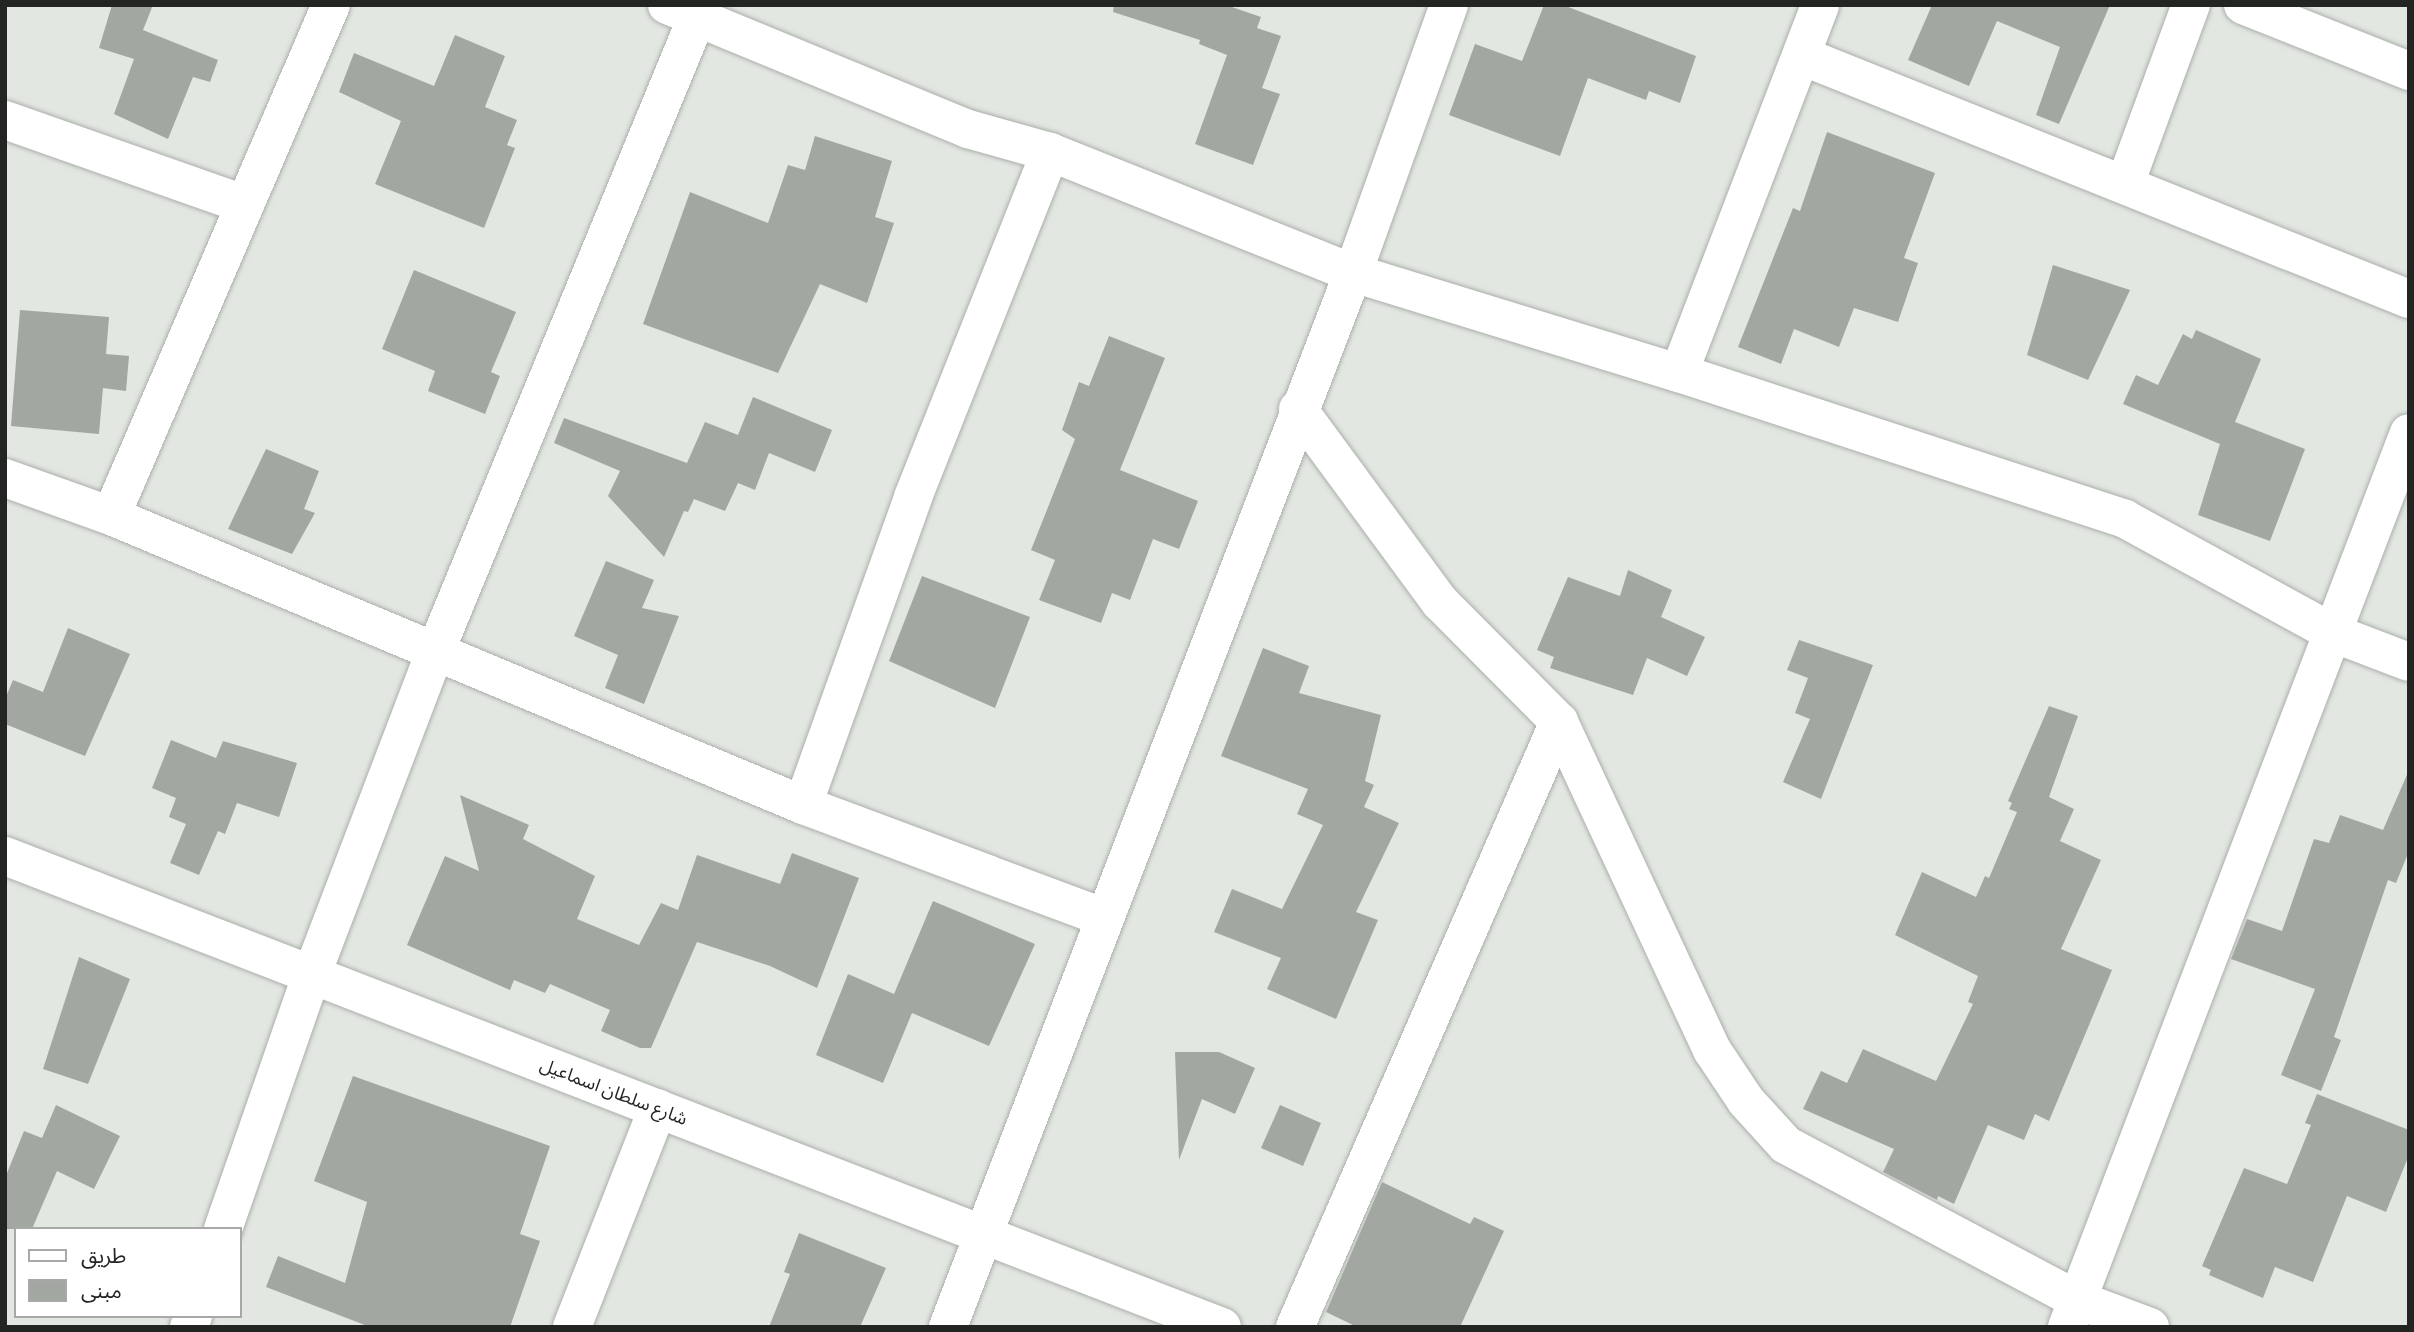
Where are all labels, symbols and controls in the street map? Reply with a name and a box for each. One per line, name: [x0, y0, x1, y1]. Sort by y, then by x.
street label: شارع سلطان اسماعيل: [537, 1053, 691, 1129]
legend: [14, 1227, 242, 1318]
text: طريق: [81, 1243, 126, 1267]
text: مبنى: [81, 1278, 122, 1302]

